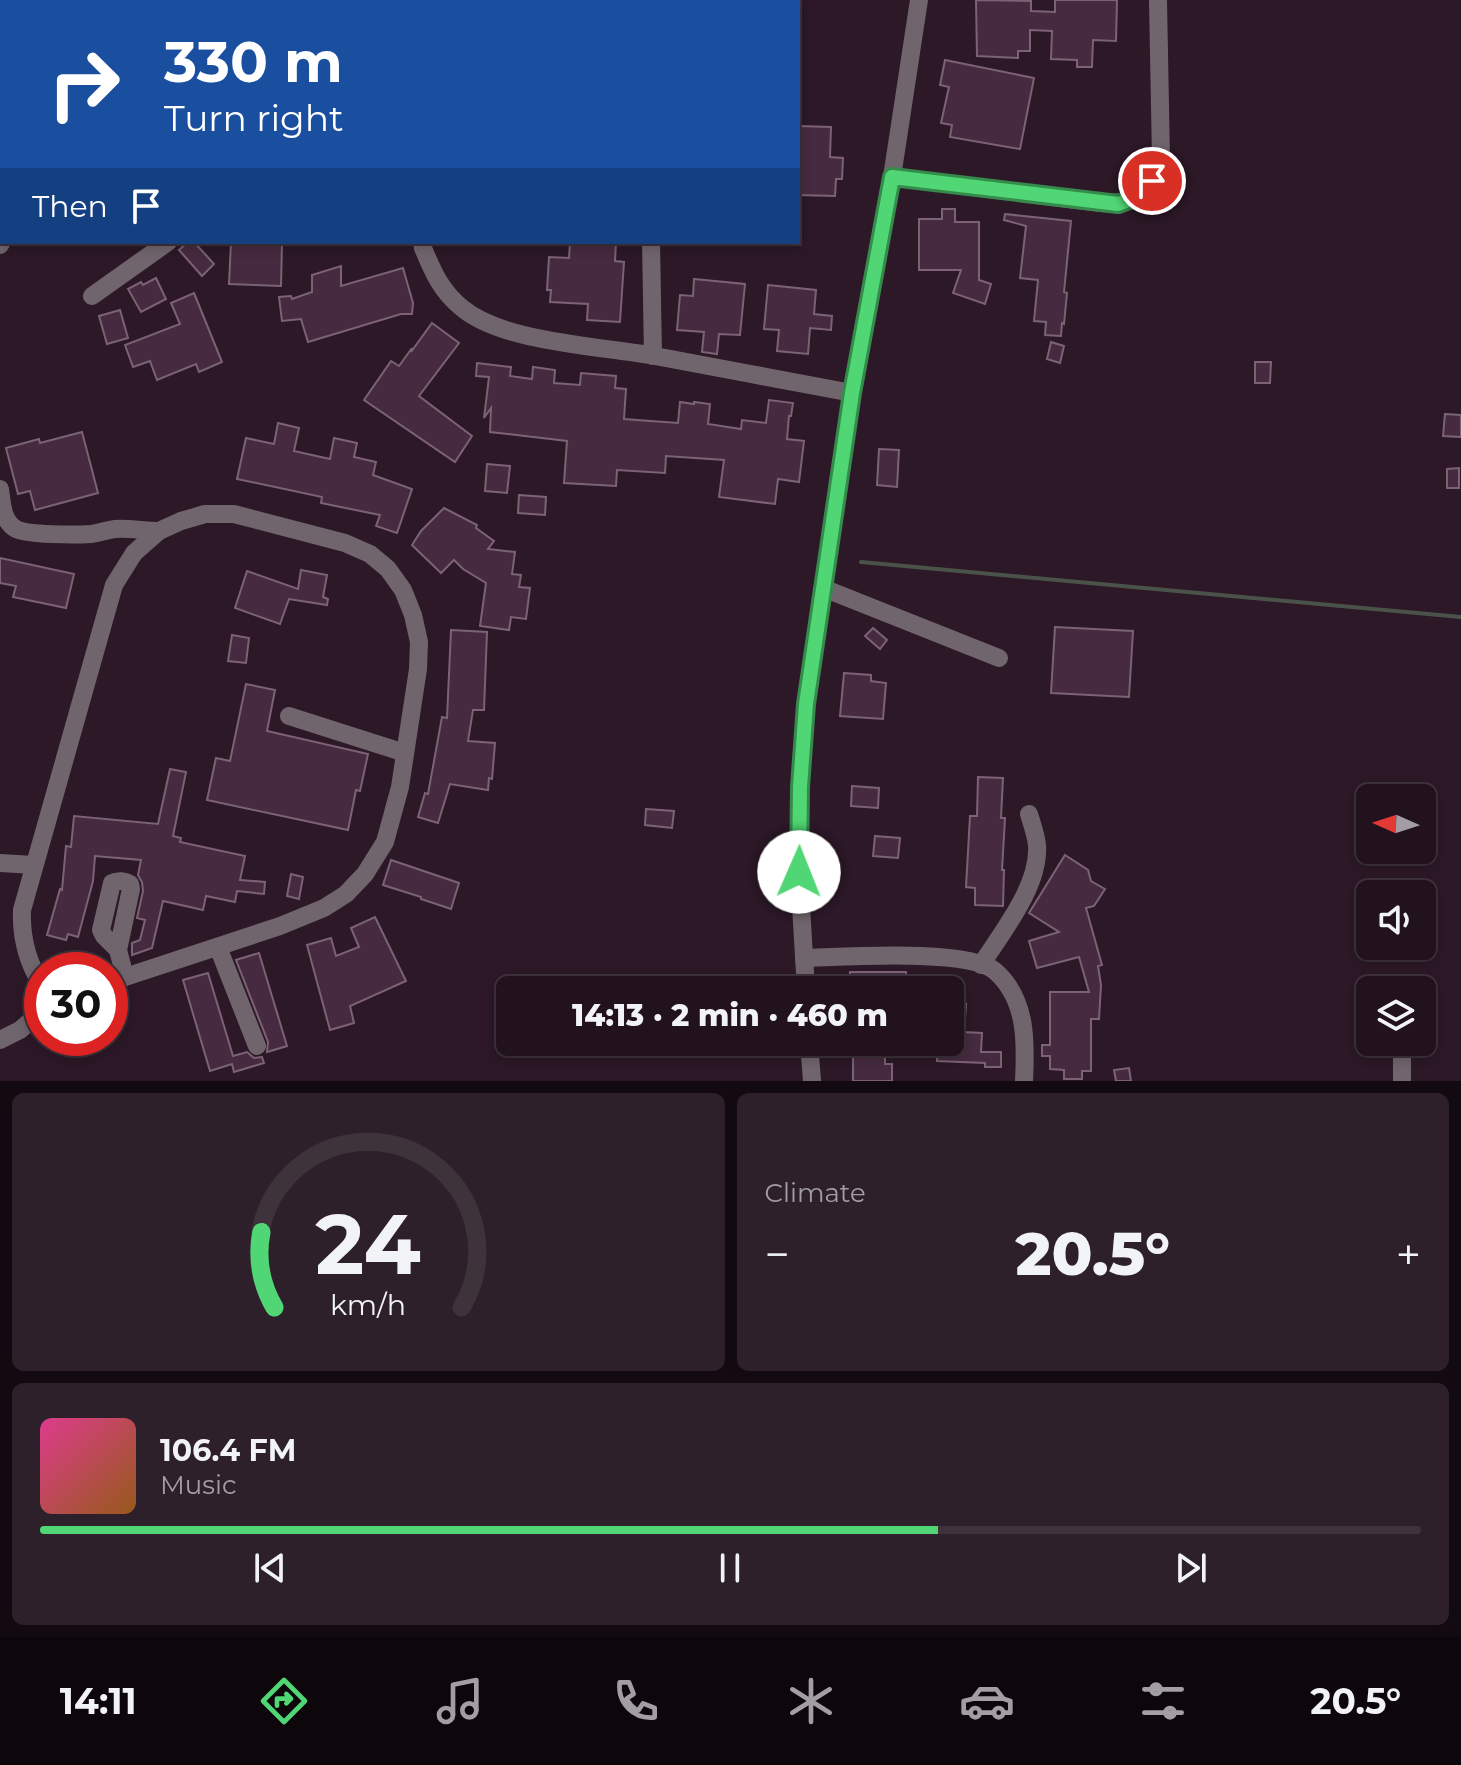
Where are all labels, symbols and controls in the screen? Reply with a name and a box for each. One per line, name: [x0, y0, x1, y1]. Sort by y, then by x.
text: 330 m: [164, 28, 343, 96]
icon: right: [32, 32, 136, 136]
text: Turn right: [164, 96, 344, 140]
pin: [1118, 147, 1186, 215]
icon: arrive: [1130, 159, 1174, 203]
icon: arrive: [124, 184, 168, 228]
text: Then: [32, 188, 108, 225]
north arrow: [1356, 784, 1436, 864]
map controls: [1356, 784, 1436, 1056]
position arrow: [757, 830, 841, 914]
button: sound: [1356, 880, 1436, 960]
speed limit sign: 30: [24, 952, 128, 1056]
button: layers: [1356, 976, 1436, 1056]
text: 14:13 · 2 min · 460 m: [572, 997, 888, 1034]
text: Climate: [765, 1177, 866, 1209]
text: 24: [315, 1193, 421, 1295]
text: 20.5°: [1016, 1217, 1170, 1290]
text: −: [765, 1227, 790, 1281]
text: +: [1396, 1227, 1421, 1281]
text: km/h: [330, 1287, 406, 1322]
text: 106.4 FM: [160, 1432, 296, 1469]
text: Music: [160, 1469, 237, 1501]
icon: previous: [248, 1546, 292, 1590]
icon: pause: [708, 1546, 752, 1590]
icon: next: [1169, 1546, 1213, 1590]
icon: directions: [256, 1673, 312, 1729]
icon: music: [432, 1673, 488, 1729]
icon: phone: [608, 1673, 664, 1729]
icon: climate: [783, 1673, 839, 1729]
icon: car: [959, 1673, 1015, 1729]
icon: filters: [1135, 1673, 1191, 1729]
text: 14:11: [60, 1679, 137, 1723]
text: 20.5°: [1310, 1679, 1401, 1723]

